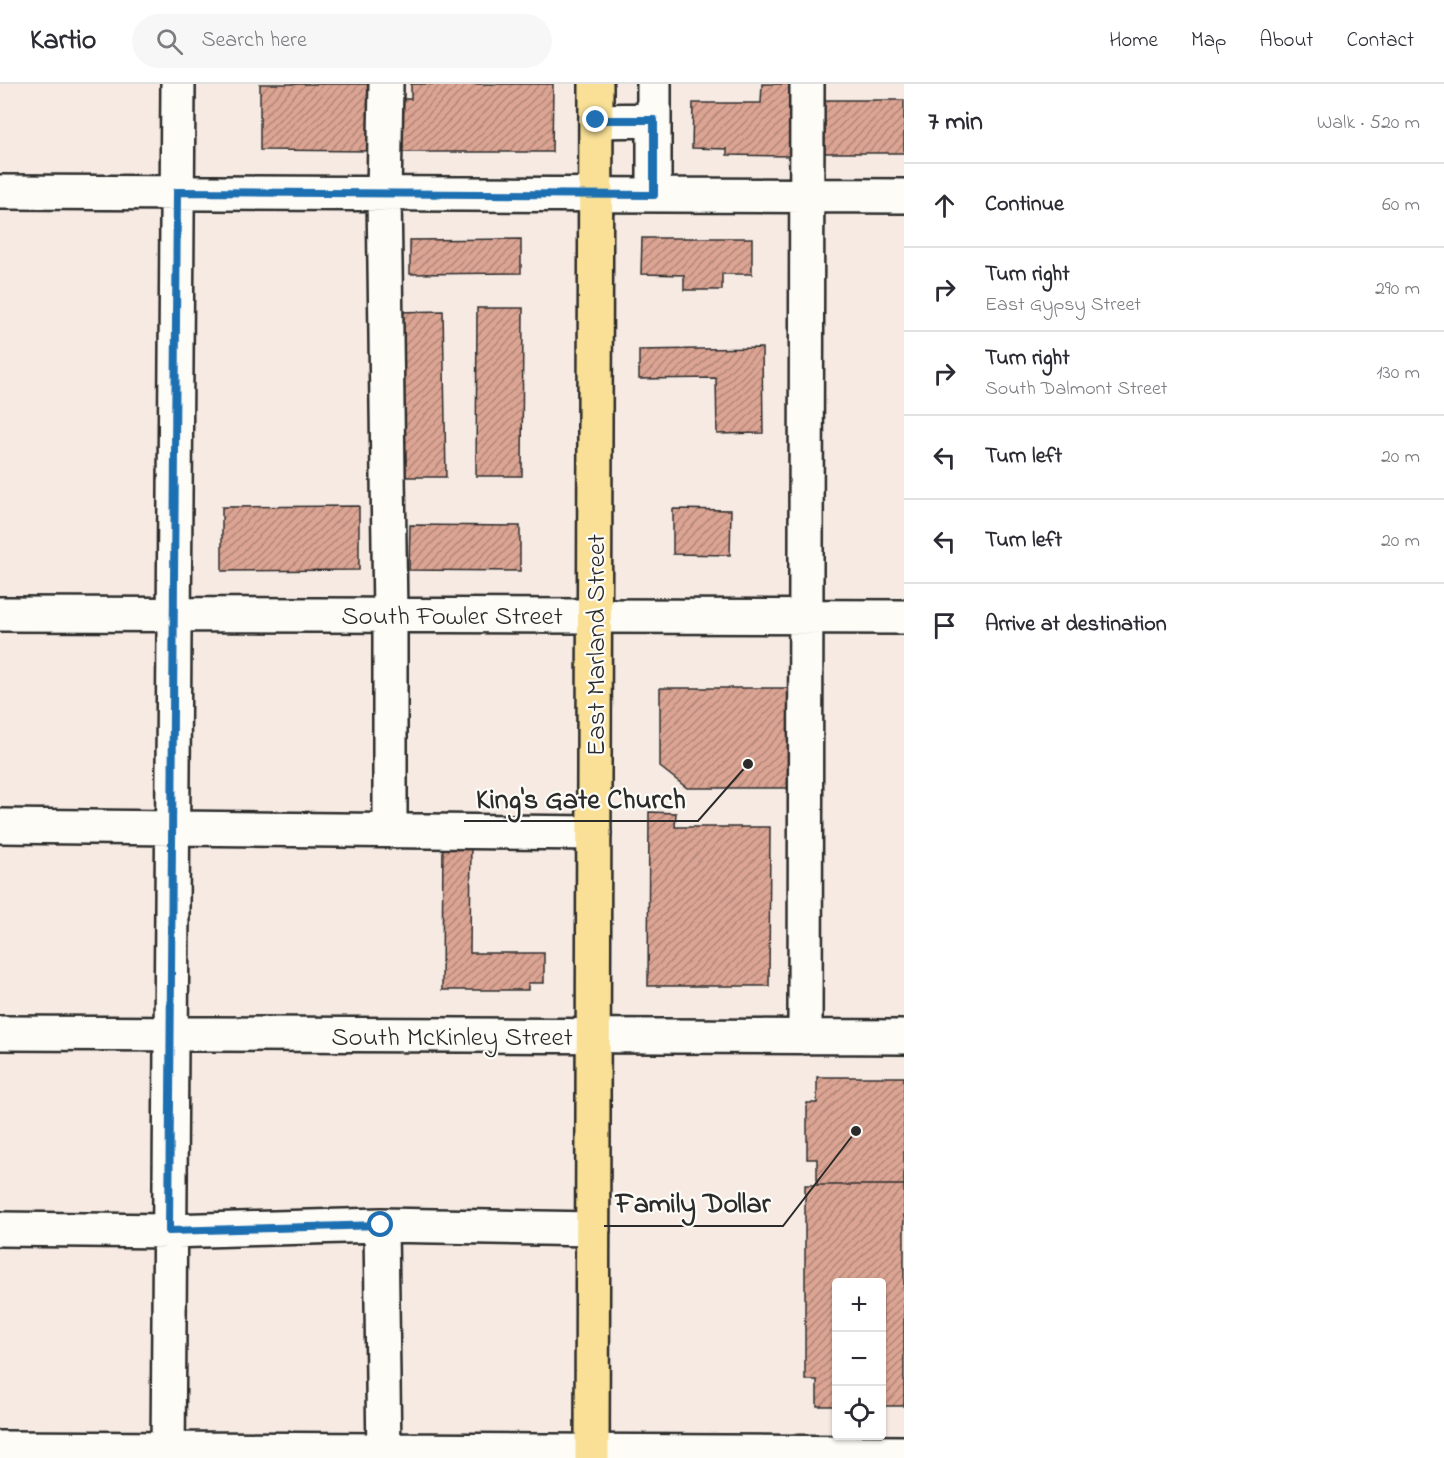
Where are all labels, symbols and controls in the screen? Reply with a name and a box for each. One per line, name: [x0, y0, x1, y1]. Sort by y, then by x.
search box: [132, 14, 552, 68]
text: Kartio: [30, 21, 96, 62]
icon: search: [153, 25, 186, 58]
text: Search here: [201, 25, 307, 57]
text: Home: [1109, 26, 1158, 56]
text: Map: [1191, 26, 1226, 56]
text: About: [1259, 26, 1313, 56]
text: Contact: [1346, 26, 1414, 56]
text: 7 min: [928, 104, 983, 142]
route end: [582, 106, 608, 132]
text: Walk · 520 m: [1317, 109, 1420, 138]
icon: ahead: [928, 189, 961, 222]
text: Continue: [985, 189, 1064, 221]
text: 60 m: [1382, 191, 1420, 220]
text: Turn right: [985, 259, 1070, 291]
icon: right: [928, 273, 961, 306]
text: 290 m: [1375, 275, 1420, 304]
text: East Gypsy Street: [985, 291, 1141, 320]
text: Turn right: [985, 343, 1070, 375]
icon: right: [928, 357, 961, 390]
text: 130 m: [1376, 359, 1420, 388]
text: South Dalmont Street: [985, 375, 1168, 404]
icon: left: [928, 441, 961, 474]
text: Turn left: [985, 441, 1062, 473]
text: 20 m: [1381, 443, 1420, 472]
icon: left: [928, 525, 961, 558]
text: Turn left: [985, 525, 1062, 557]
text: 20 m: [1381, 527, 1420, 556]
street label: East Marland Street: [578, 534, 617, 756]
street label: South Fowler Street: [341, 598, 563, 637]
icon: arrive: [928, 609, 961, 642]
text: Arrive at destination: [985, 609, 1167, 641]
callout: King's Gate Church: [464, 775, 698, 821]
text: King's Gate Church: [476, 781, 686, 823]
street label: South McKinley Street: [331, 1019, 573, 1058]
callout: Family Dollar: [604, 1180, 783, 1226]
text: Family Dollar: [614, 1185, 772, 1226]
route start: [367, 1211, 393, 1237]
map controls: [832, 1278, 886, 1440]
button: +: [832, 1278, 886, 1332]
button: −: [832, 1332, 886, 1386]
button: locate: [832, 1386, 886, 1440]

